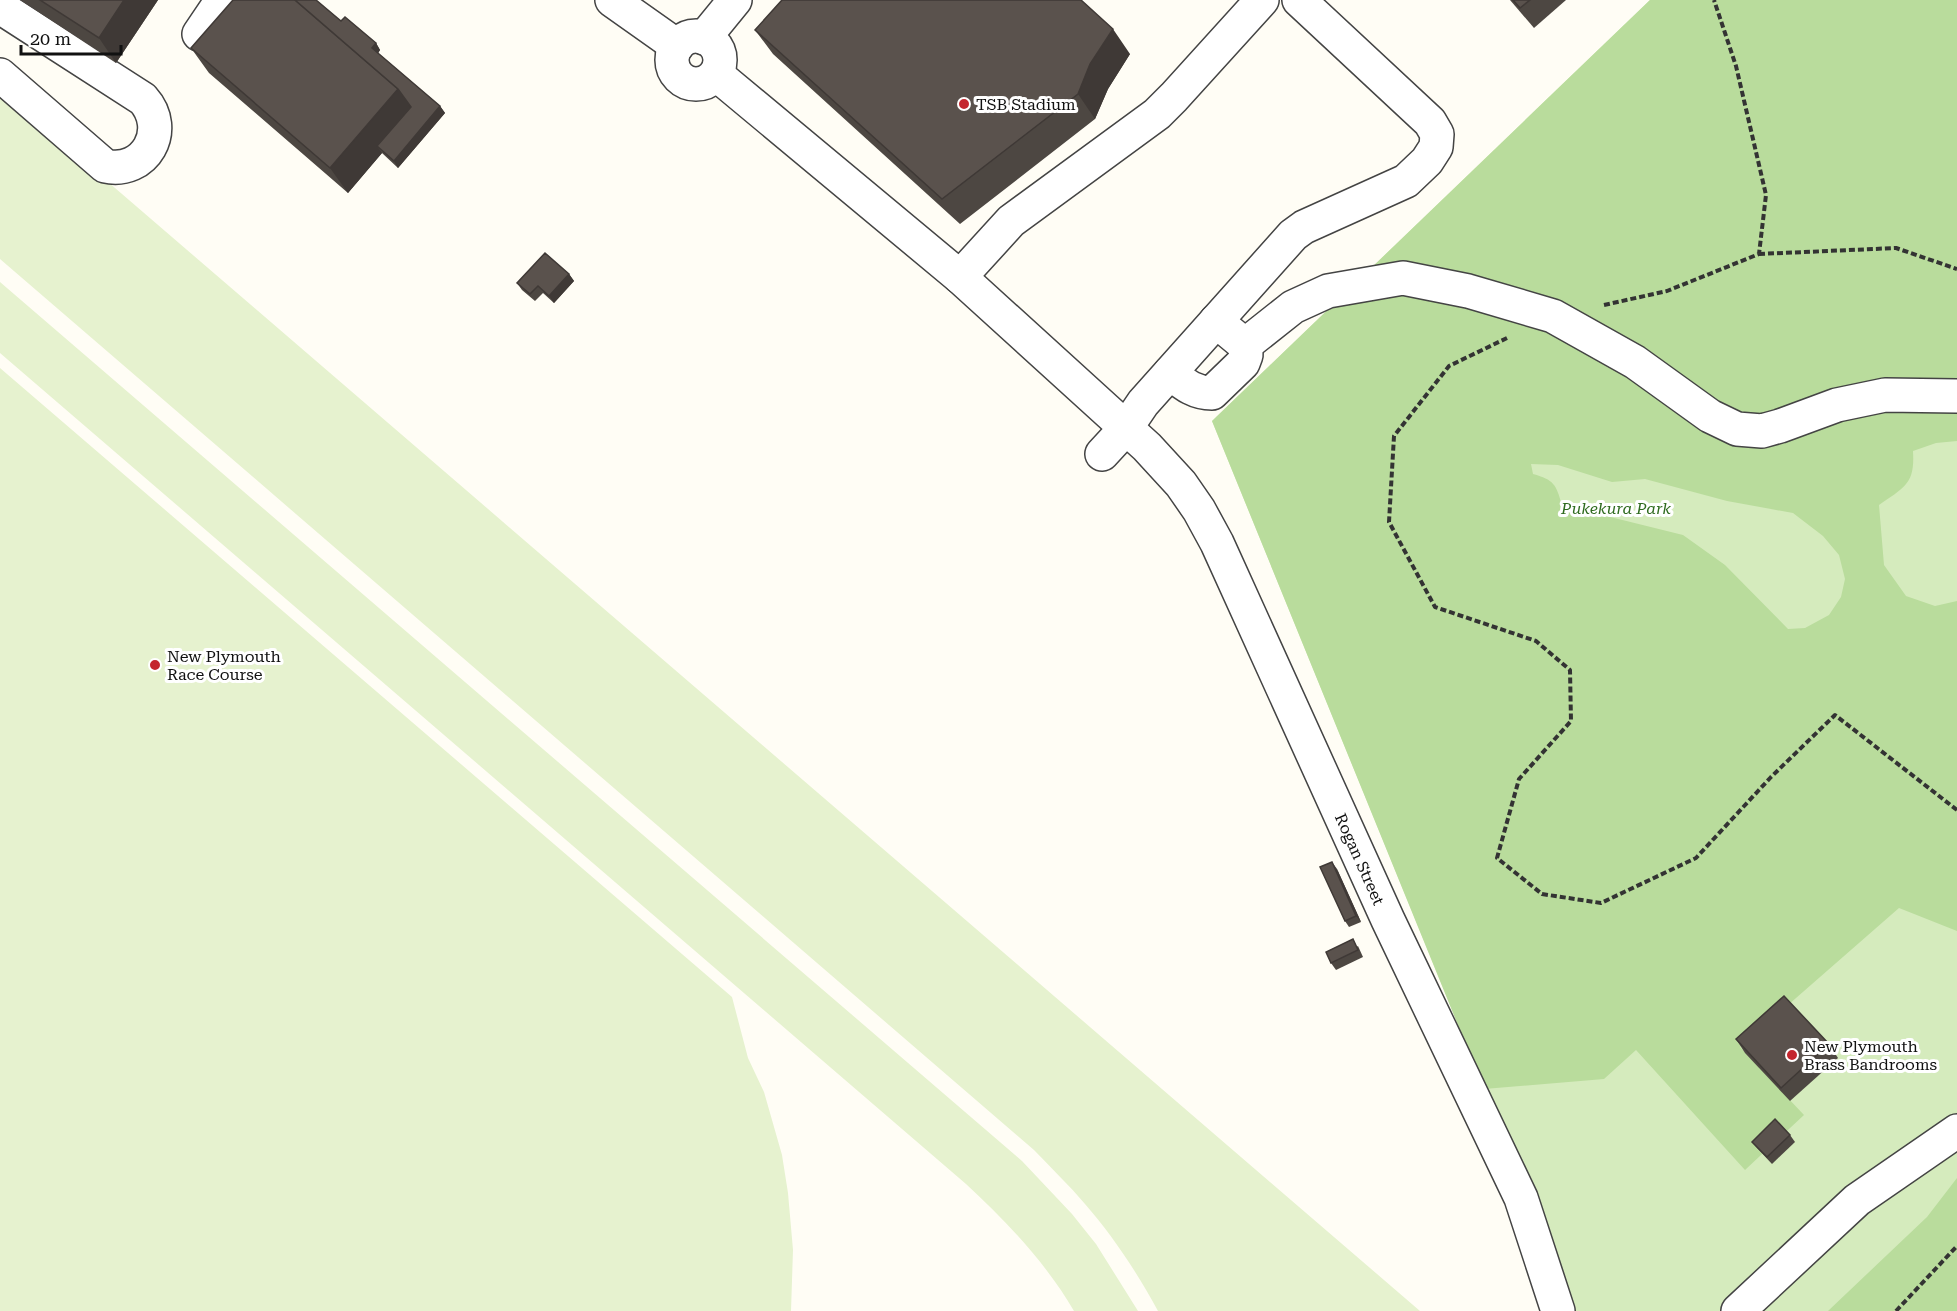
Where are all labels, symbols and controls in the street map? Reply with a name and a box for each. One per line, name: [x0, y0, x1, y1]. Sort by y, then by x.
scale bar: [21, 18, 122, 56]
text: 20 m: [30, 28, 71, 49]
place label: TSB Stadium: [976, 95, 1076, 114]
marker: TSB Stadium: [957, 97, 971, 111]
park label: Pukekura Park: [1560, 499, 1671, 518]
place label: New Plymouth Race Course: [167, 647, 281, 684]
marker: New Plymouth Race Course: [148, 658, 162, 672]
street label: Rogan Street: [1331, 810, 1388, 908]
place label: New Plymouth Brass Bandrooms: [1804, 1037, 1937, 1074]
marker: New Plymouth Brass Bandrooms: [1785, 1048, 1799, 1062]

